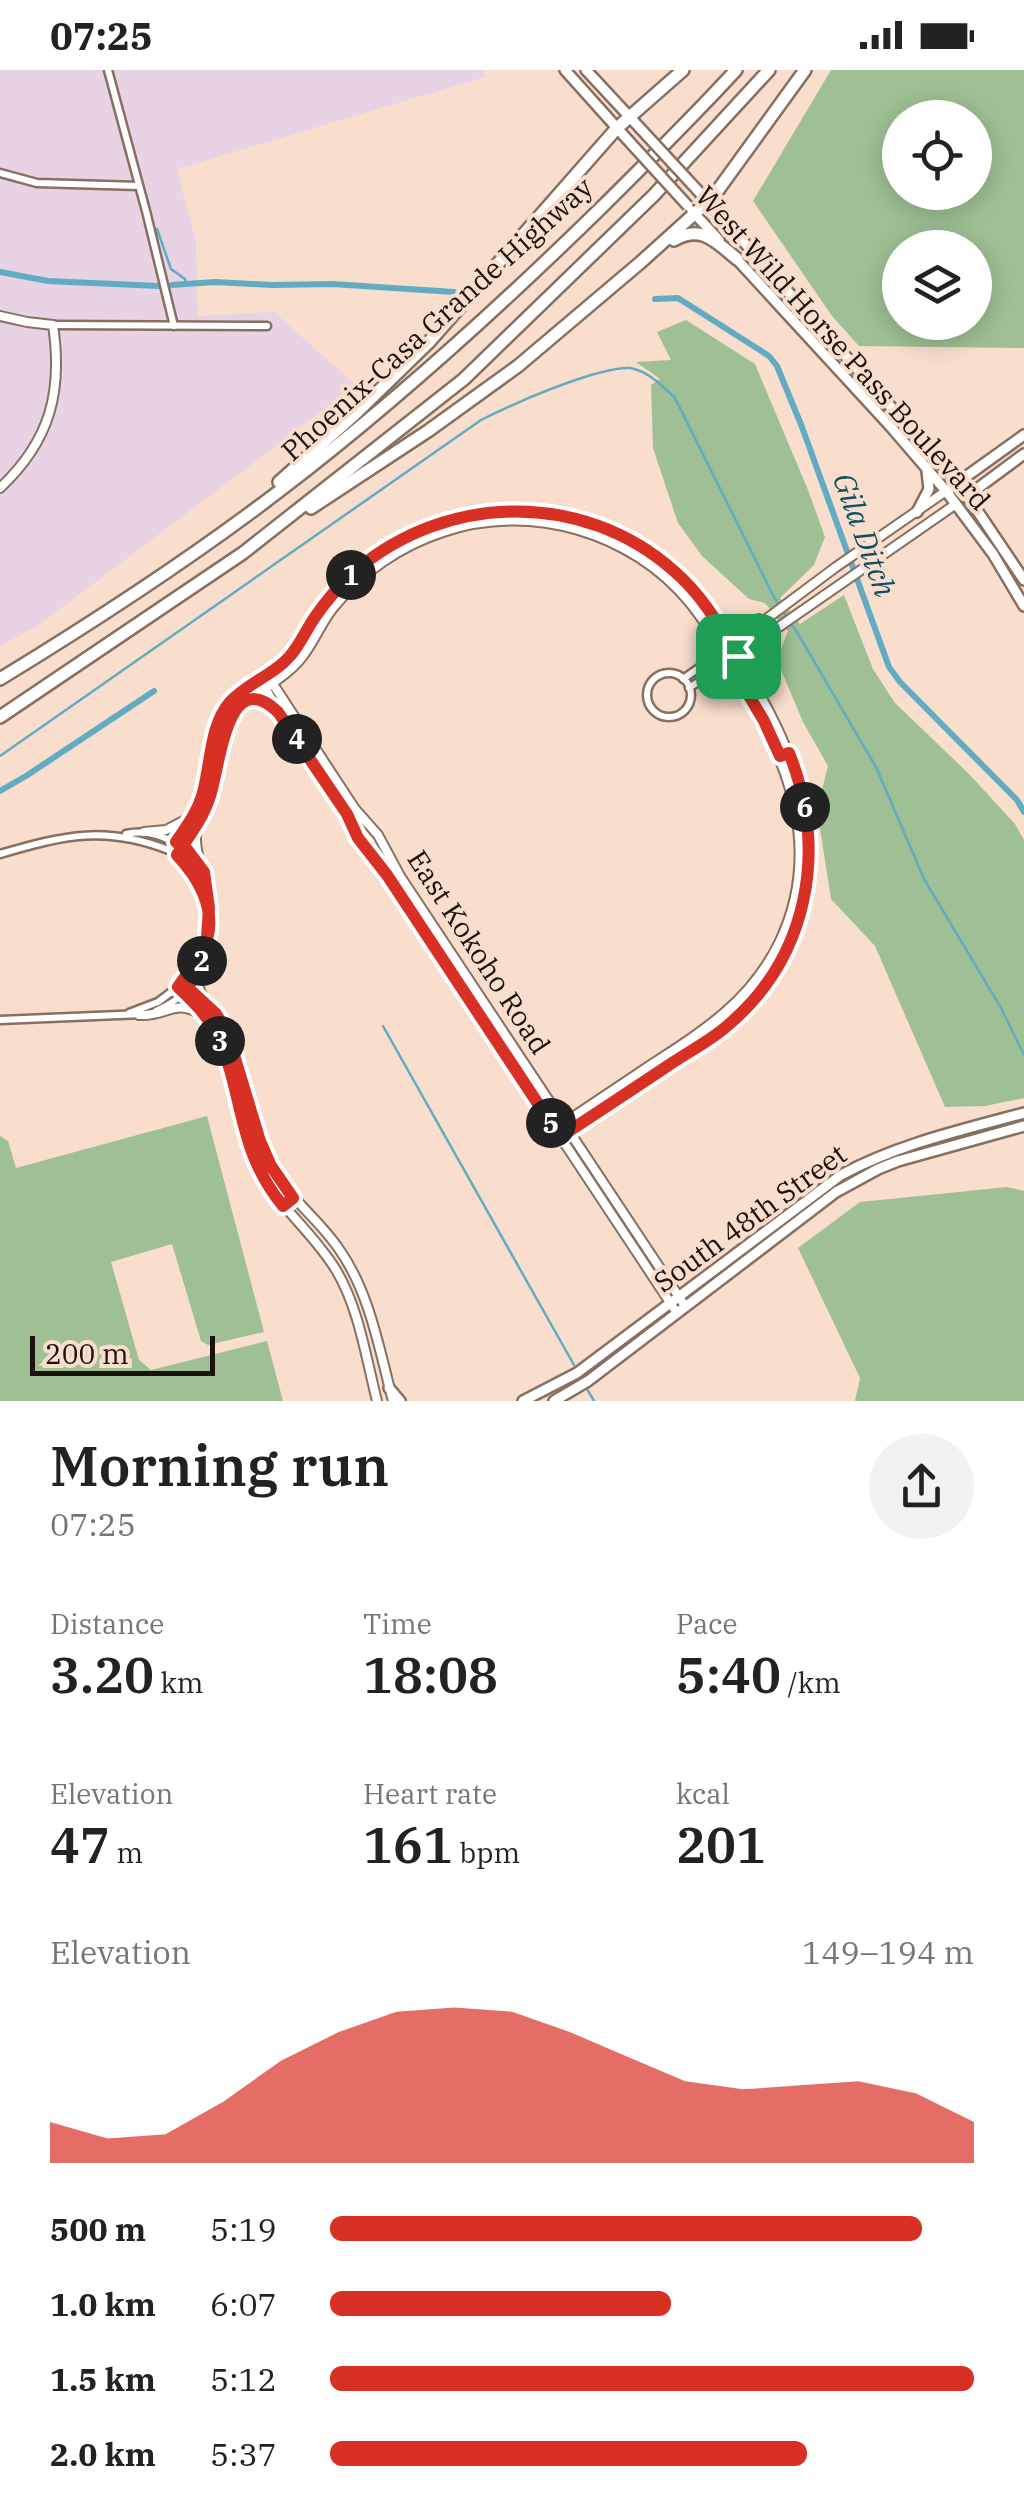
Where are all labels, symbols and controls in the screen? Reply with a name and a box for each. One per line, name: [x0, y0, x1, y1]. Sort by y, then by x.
text: 07:25: [50, 11, 153, 60]
map controls: [882, 100, 992, 340]
button: locate: [882, 100, 992, 210]
street label: Phoenix-Casa Grande Highway: [273, 169, 600, 468]
street label: West Wild Horse Pass Boulevard: [688, 178, 999, 518]
button: layers: [882, 230, 992, 340]
water label: Gila Ditch: [825, 467, 906, 602]
pin: 1: [326, 550, 376, 600]
text: 1: [343, 556, 359, 593]
pin: [696, 614, 781, 699]
icon: arrive: [711, 629, 766, 684]
pin: 4: [272, 714, 322, 764]
text: 4: [289, 720, 305, 757]
pin: 6: [780, 782, 830, 832]
text: 6: [797, 788, 813, 825]
street label: East Kokoho Road: [400, 843, 559, 1061]
pin: 2: [177, 936, 227, 986]
text: 2: [194, 942, 210, 979]
pin: 3: [195, 1016, 245, 1066]
text: 3: [212, 1022, 228, 1059]
pin: 5: [526, 1098, 576, 1148]
text: 5: [543, 1104, 559, 1141]
street label: South 48th Street: [646, 1135, 854, 1300]
scale bar: [30, 1331, 215, 1376]
text: 200 m: [45, 1335, 129, 1372]
text: Morning run: [50, 1430, 389, 1501]
button: share: [869, 1434, 974, 1539]
text: 07:25: [50, 1503, 136, 1545]
text: Distance: [50, 1605, 164, 1642]
text: Time: [363, 1605, 432, 1642]
text: Pace: [676, 1605, 738, 1642]
text: 3.20: [50, 1642, 154, 1707]
text: 18:08: [363, 1642, 498, 1707]
text: 5:40: [676, 1642, 781, 1707]
text: km: [154, 1664, 203, 1701]
text: /km: [781, 1664, 841, 1701]
text: Elevation: [50, 1775, 173, 1812]
text: Heart rate: [363, 1775, 497, 1812]
text: kcal: [676, 1775, 730, 1812]
text: 47: [50, 1812, 110, 1877]
text: 161: [363, 1812, 453, 1877]
text: 201: [676, 1812, 766, 1877]
text: m: [110, 1834, 143, 1871]
text: bpm: [453, 1834, 520, 1871]
text: Elevation: [50, 1931, 191, 1973]
text: 149–194 m: [802, 1931, 974, 1973]
text: 500 m: [50, 2208, 146, 2250]
text: 5:19: [210, 2208, 277, 2250]
text: 1.0 km: [50, 2283, 156, 2325]
text: 6:07: [210, 2283, 277, 2325]
text: 1.5 km: [50, 2358, 156, 2400]
text: 5:12: [210, 2358, 277, 2400]
text: 2.0 km: [50, 2433, 156, 2475]
text: 5:37: [210, 2433, 277, 2475]

